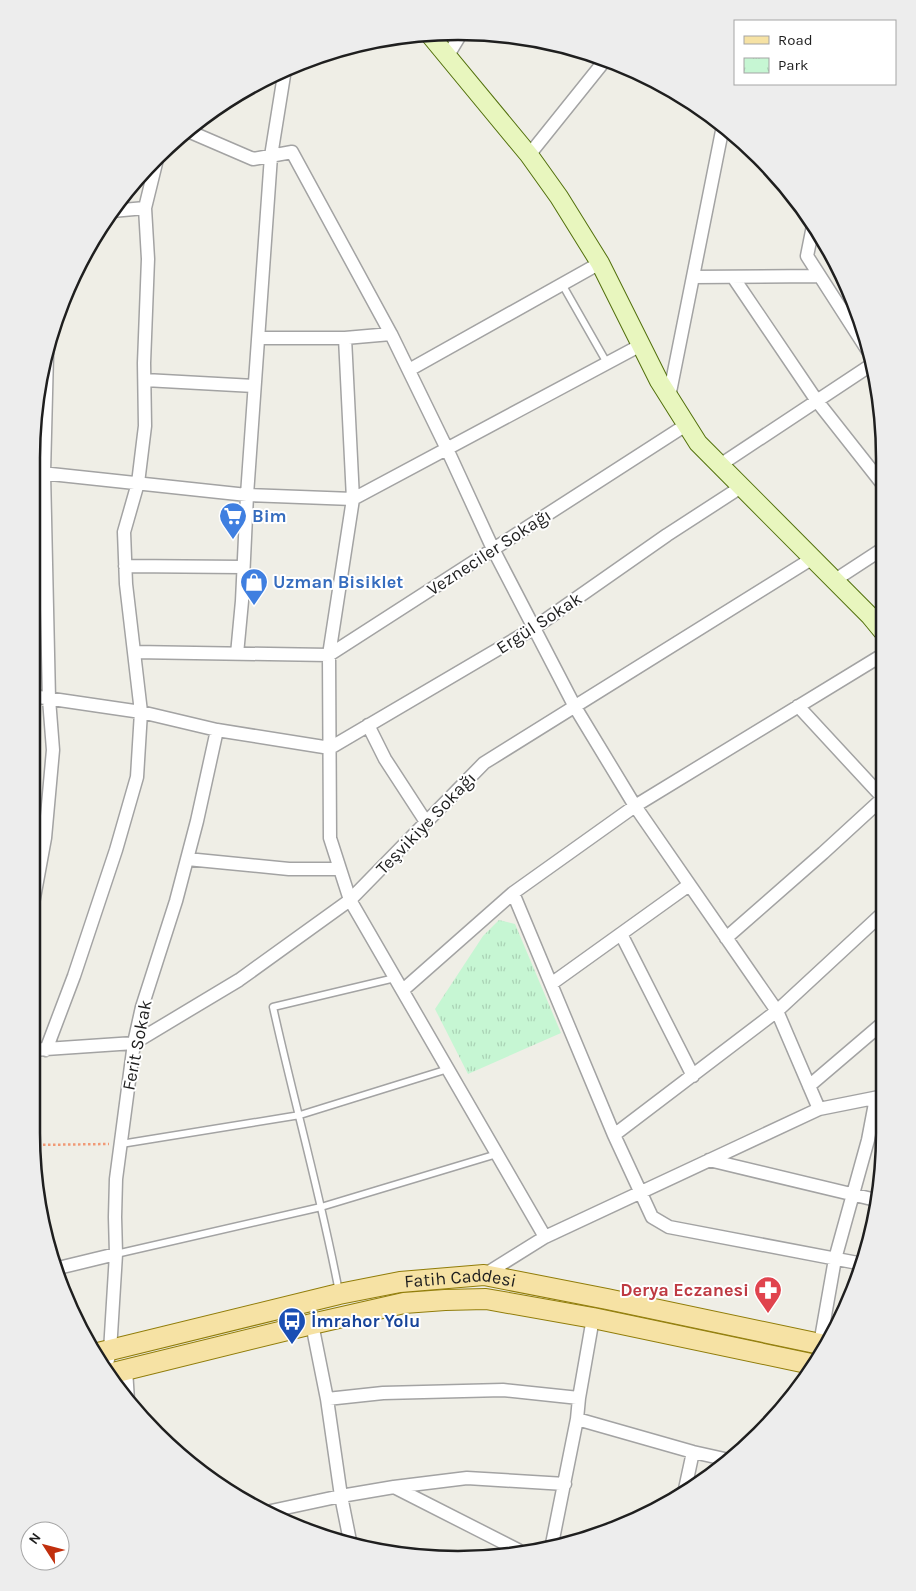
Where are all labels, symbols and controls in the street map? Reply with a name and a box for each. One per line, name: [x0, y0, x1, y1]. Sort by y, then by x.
legend: [734, 20, 896, 85]
text: Road: [778, 31, 813, 49]
text: Park: [778, 56, 808, 74]
supermarket icon: Bim: [218, 501, 248, 540]
street label: Vezneciler Sokağı: [423, 504, 555, 600]
place label: Bim: [252, 505, 287, 527]
shop icon: Uzman Bisiklet: [239, 567, 269, 606]
place label: Uzman Bisiklet: [273, 571, 403, 593]
street label: Ergül Sokak: [492, 587, 586, 659]
street label: Teşvikiye Sokağı: [371, 767, 481, 879]
street label: Ferit Sokak: [117, 998, 157, 1092]
street label: Fatih Caddesi: [403, 1264, 518, 1293]
pharmacy icon: Derya Eczanesi: [753, 1275, 783, 1314]
place label: Derya Eczanesi: [620, 1279, 749, 1301]
bus stop icon: İmrahor Yolu: [277, 1306, 307, 1345]
place label: İmrahor Yolu: [311, 1310, 420, 1332]
north arrow: [20, 1521, 70, 1571]
text: N: [25, 1530, 45, 1548]

